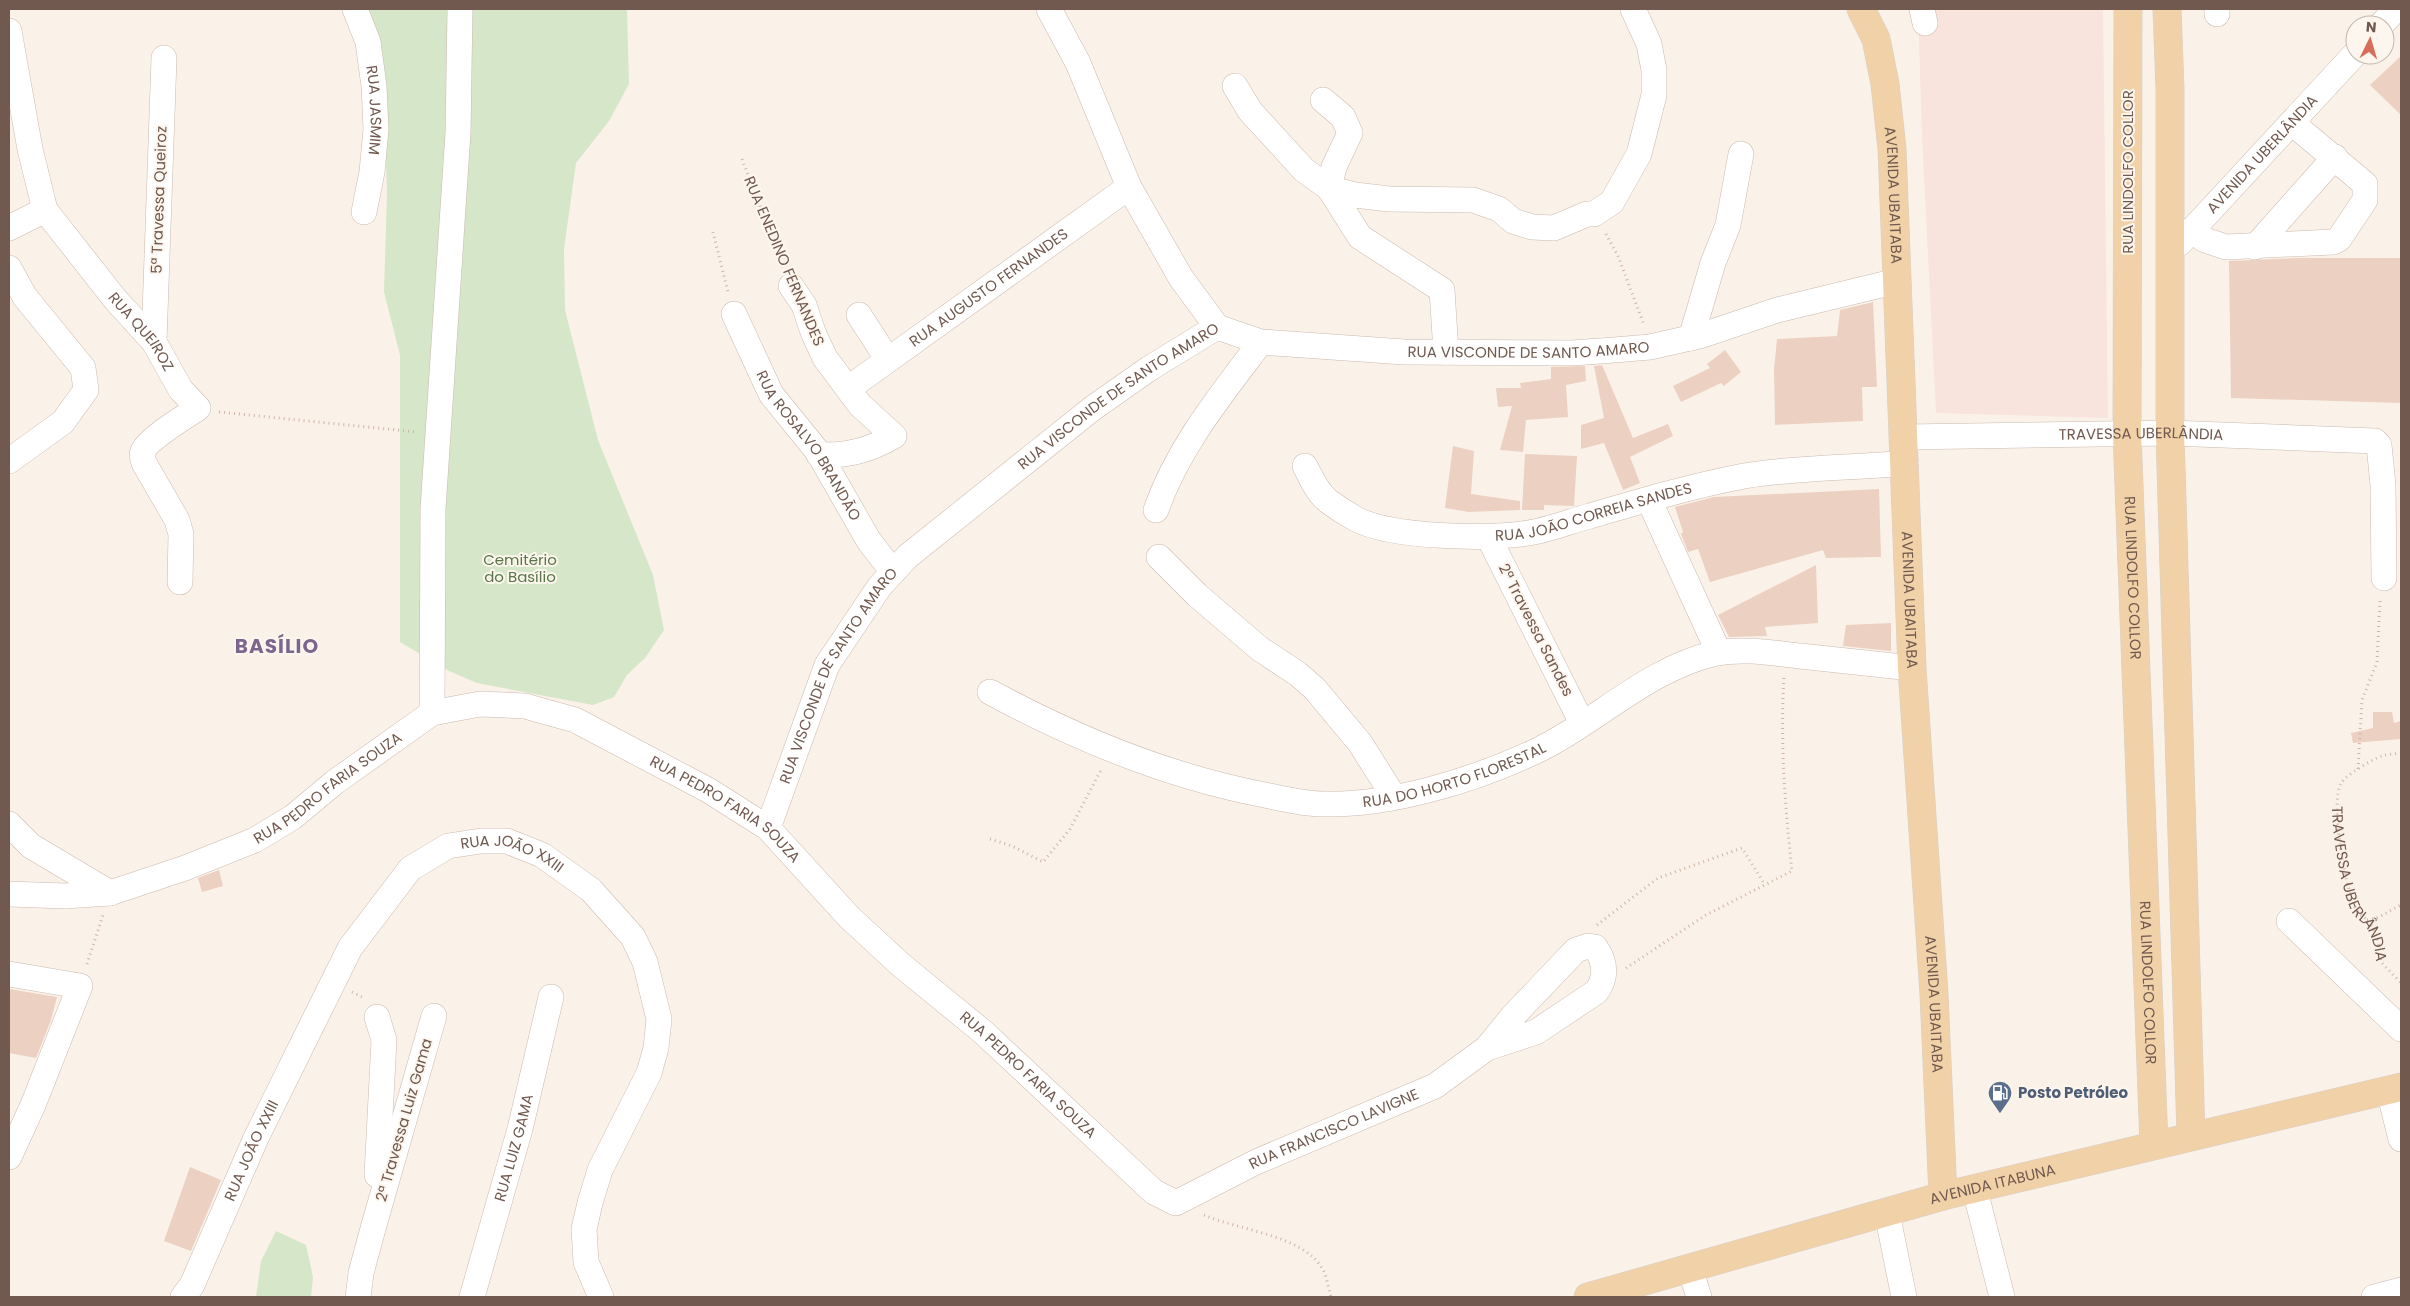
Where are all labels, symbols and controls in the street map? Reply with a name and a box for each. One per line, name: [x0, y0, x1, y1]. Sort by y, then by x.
north arrow: [2345, 15, 2395, 65]
text: N: [2365, 17, 2377, 37]
street label: RUA JASMIM: [361, 64, 387, 156]
street label: RUA LINDOLFO COLLOR: [2117, 90, 2138, 254]
street label: AVENIDA UBERLÂNDIA: [2202, 90, 2322, 218]
street label: AVENIDA UBAITABA: [1880, 125, 1907, 264]
street label: 5ª Travessa Queiroz: [145, 126, 172, 274]
street label: RUA ENEDINO FERNANDES: [739, 173, 830, 349]
street label: RUA AUGUSTO FERNANDES: [905, 223, 1072, 352]
street label: RUA QUEIROZ: [104, 288, 179, 375]
street label: RUA VISCONDE DE SANTO AMARO: [1013, 317, 1223, 474]
street label: RUA VISCONDE DE SANTO AMARO: [1407, 336, 1650, 363]
street label: RUA ROSALVO BRANDÃO: [752, 367, 866, 525]
street label: TRAVESSA UBERLÂNDIA: [2058, 422, 2224, 445]
street label: RUA JOÃO CORREIA SANDES: [1494, 477, 1694, 546]
street label: RUA LINDOLFO COLLOR: [2119, 496, 2147, 660]
street label: AVENIDA UBAITABA: [1897, 531, 1923, 669]
park label: Cemitério do Basílio: [483, 549, 557, 587]
street label: 2ª Travessa Sandes: [1494, 560, 1579, 700]
street label: RUA VISCONDE DE SANTO AMARO: [774, 563, 902, 786]
district label: BASÍLIO: [235, 632, 319, 660]
street label: RUA PEDRO FARIA SOUZA: [249, 727, 406, 849]
street label: RUA DO HORTO FLORESTAL: [1361, 737, 1550, 812]
street label: RUA PEDRO FARIA SOUZA: [646, 750, 806, 867]
street label: TRAVESSA UBERLÂNDIA: [2327, 806, 2392, 962]
street label: RUA JOÃO XXIII: [459, 829, 568, 877]
street label: RUA LINDOLFO COLLOR: [2135, 900, 2162, 1065]
street label: AVENIDA UBAITABA: [1920, 935, 1949, 1073]
street label: RUA PEDRO FARIA SOUZA: [956, 1006, 1101, 1143]
street label: 2ª Travessa Luiz Gama: [370, 1036, 437, 1204]
fuel station icon: Posto Petróleo: [1987, 1080, 2013, 1114]
place label: Posto Petróleo: [2018, 1082, 2128, 1103]
street label: RUA FRANCISCO LAVIGNE: [1245, 1083, 1422, 1174]
street label: RUA LUIZ GAMA: [489, 1092, 538, 1204]
street label: RUA JOÃO XXIII: [219, 1096, 283, 1204]
street label: AVENIDA ITABUNA: [1927, 1159, 2058, 1209]

